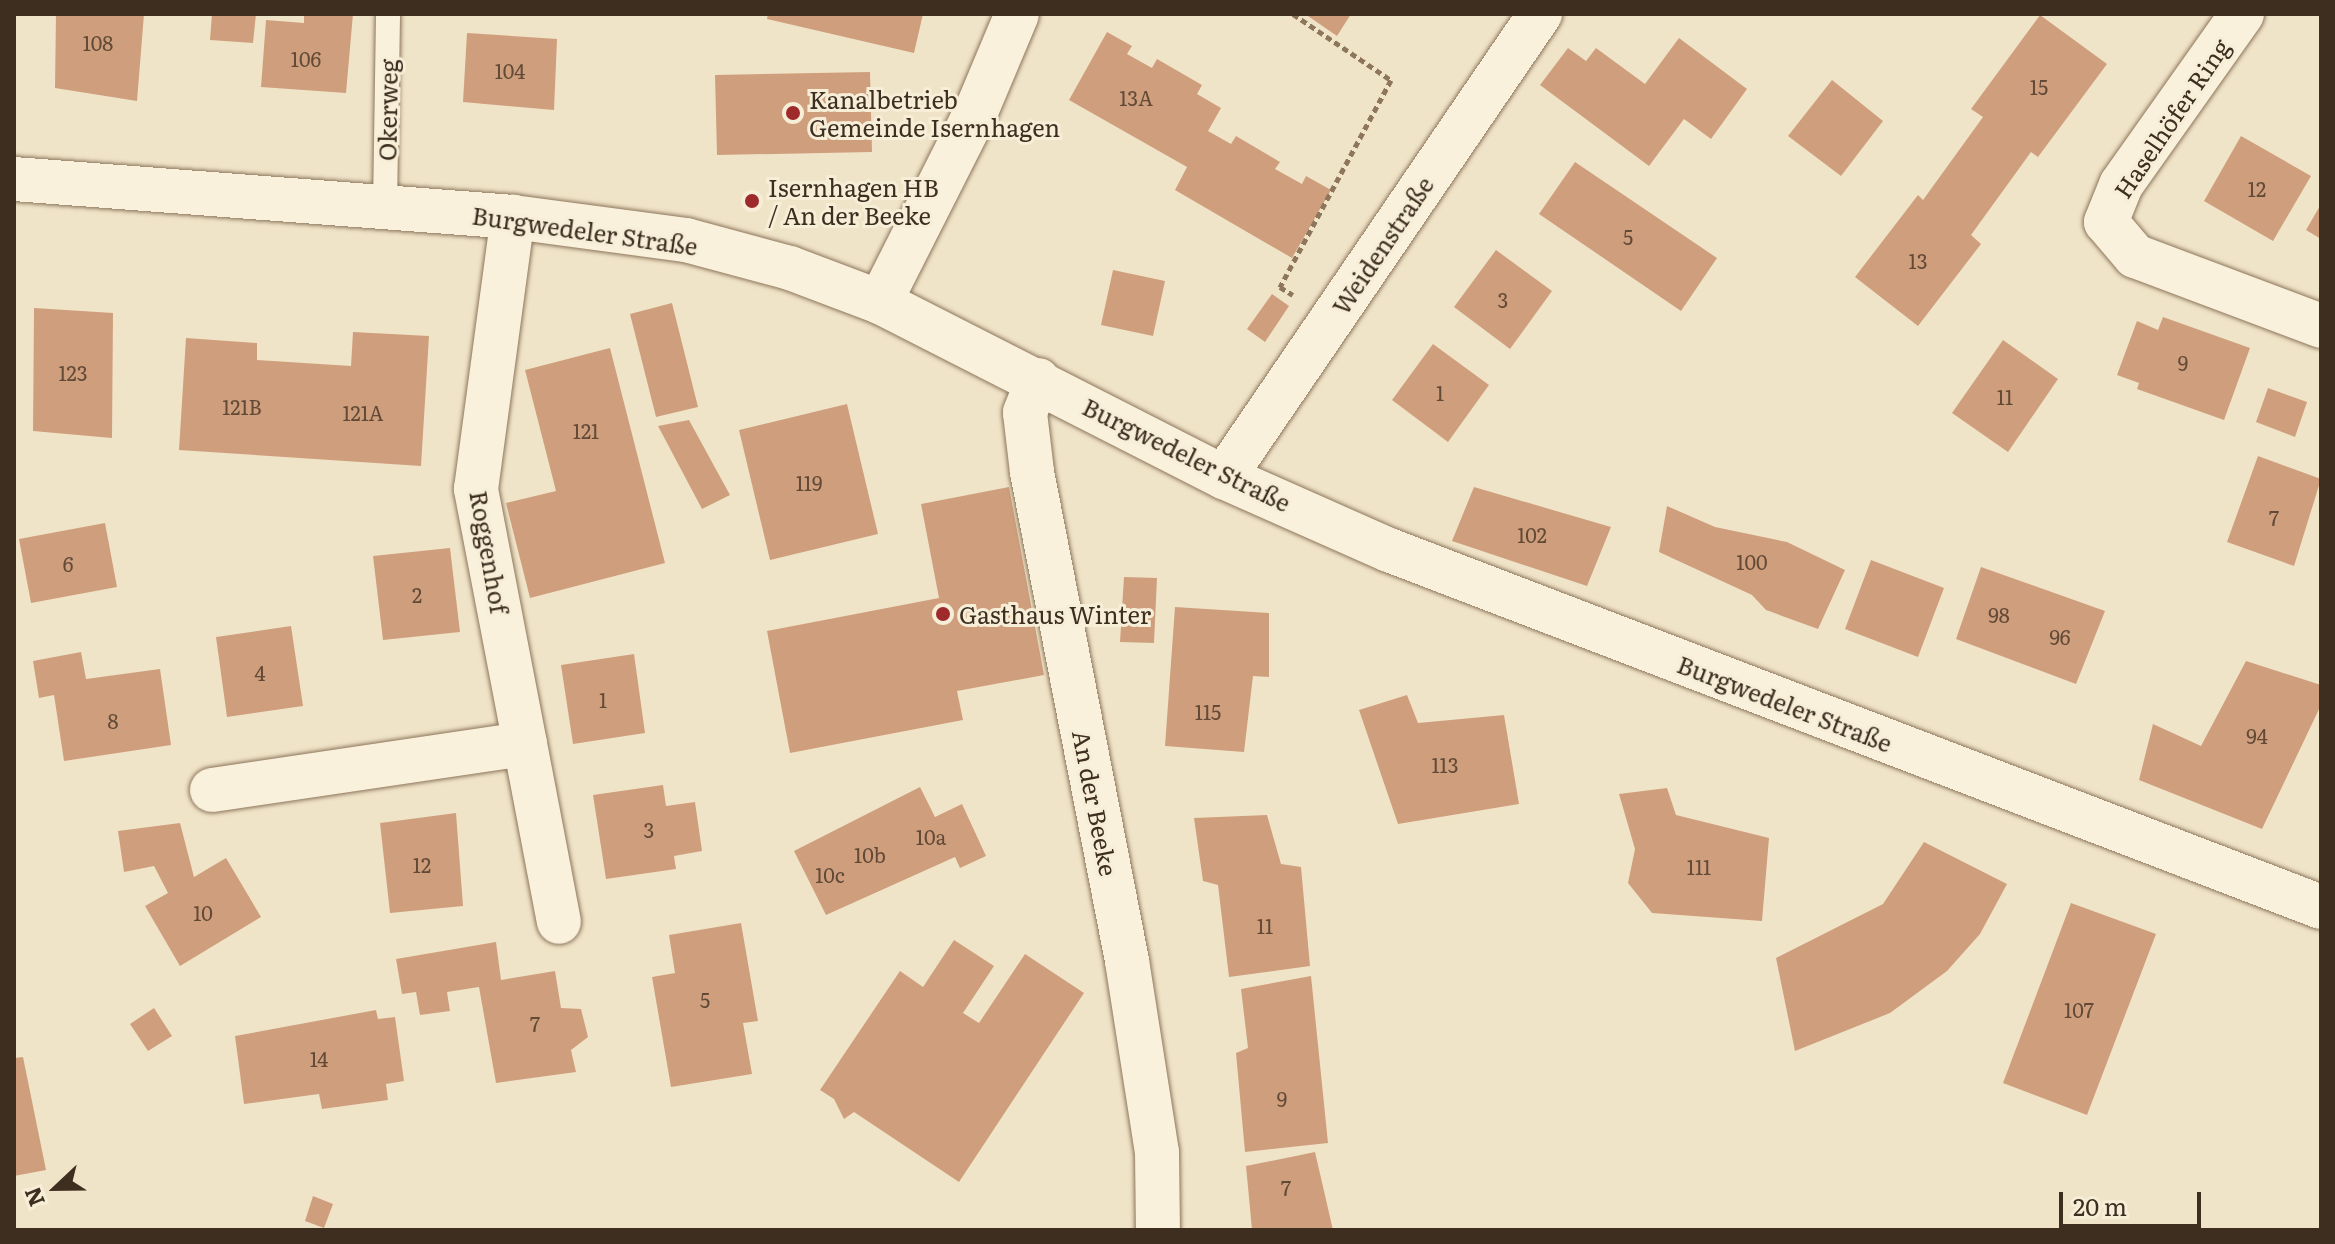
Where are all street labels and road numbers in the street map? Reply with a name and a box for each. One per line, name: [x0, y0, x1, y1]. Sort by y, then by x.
street label: Haselhöfer Ring: [2107, 33, 2235, 203]
street label: Okerweg: [372, 59, 402, 161]
street label: Weidenstraße: [1325, 171, 1439, 319]
street label: Burgwedeler Straße: [470, 200, 700, 260]
street label: Burgwedeler Straße: [1078, 391, 1296, 517]
street label: Roggenhof: [465, 488, 515, 616]
street label: Burgwedeler Straße: [1674, 649, 1896, 757]
street label: An der Beeke: [1068, 728, 1124, 878]

